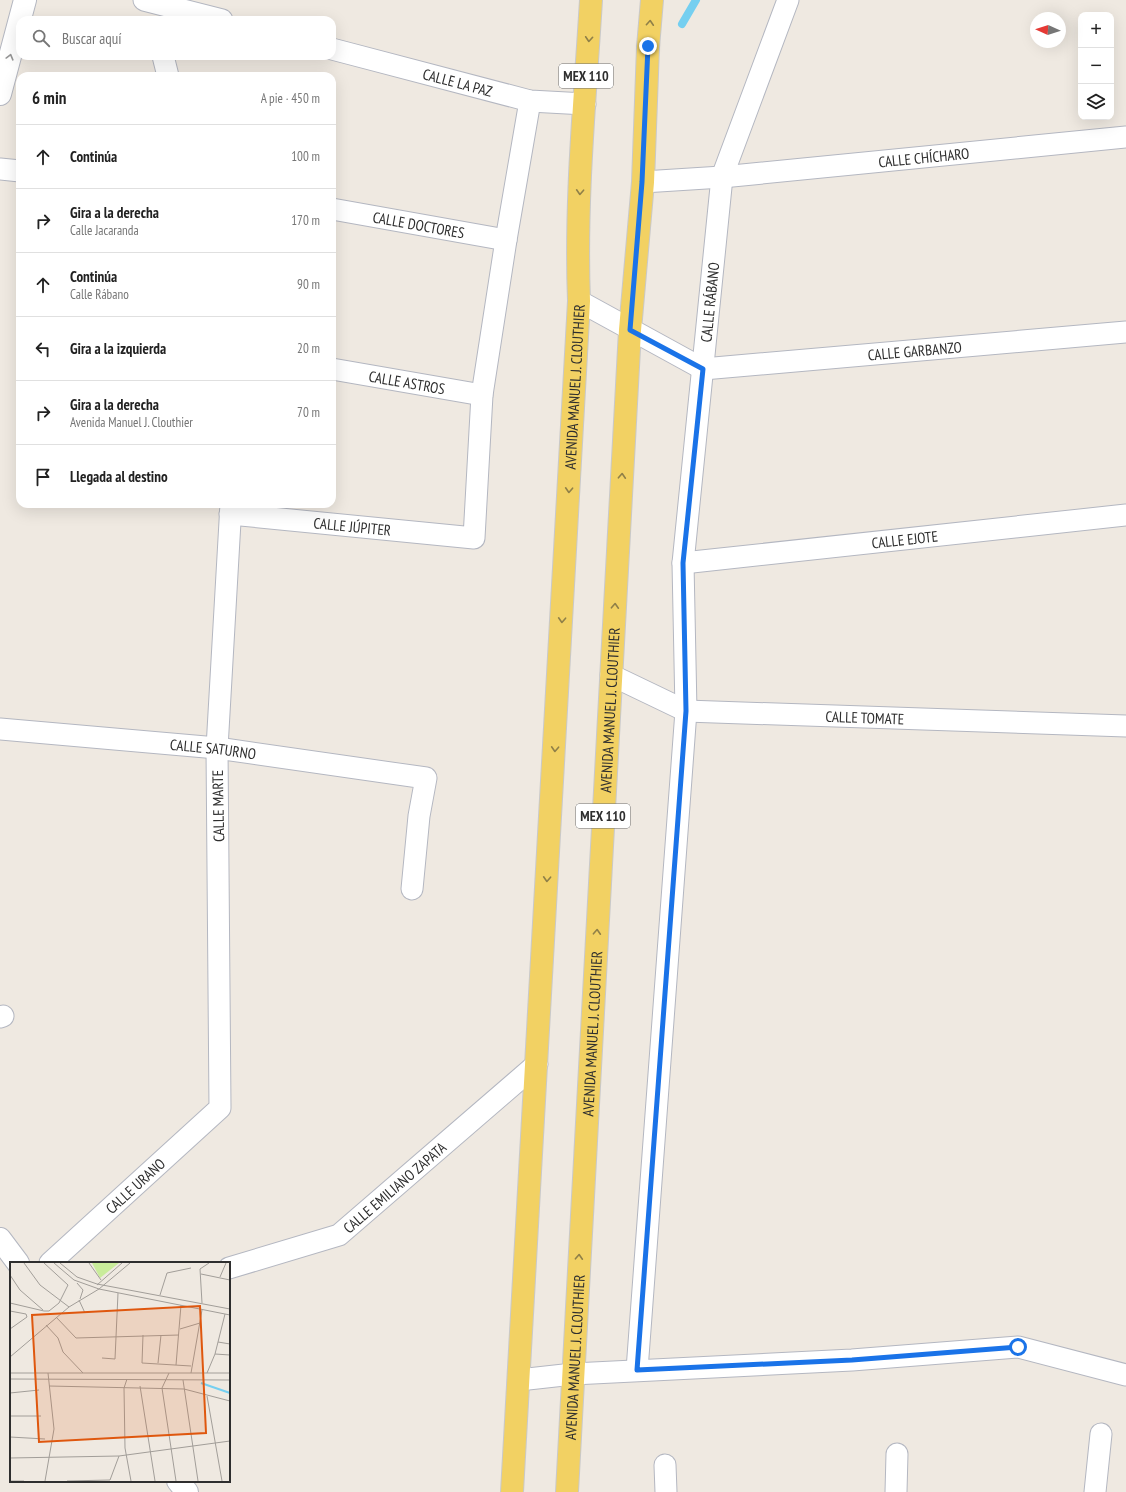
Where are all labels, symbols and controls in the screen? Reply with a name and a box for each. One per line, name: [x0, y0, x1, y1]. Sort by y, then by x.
north arrow: [1030, 12, 1066, 48]
map controls: [1078, 12, 1114, 120]
button: +: [1078, 12, 1114, 48]
search box: [16, 16, 336, 60]
one-way arrow: [646, 20, 655, 26]
icon: search: [30, 27, 52, 49]
text: Buscar aquí: [62, 29, 122, 48]
one-way arrow: [584, 36, 593, 42]
route end: [639, 37, 657, 55]
button: −: [1078, 48, 1114, 84]
one-way arrow: [5, 53, 14, 60]
street label: CALLE LA PAZ: [421, 64, 495, 100]
road number: MEX 110: [559, 64, 613, 88]
button: layers: [1078, 84, 1114, 120]
text: 6 min: [32, 87, 66, 109]
text: A pie · 450 m: [261, 90, 320, 107]
street label: CALLE CHÍCHARO: [878, 143, 970, 171]
icon: ahead: [32, 146, 54, 168]
text: Continúa: [70, 147, 117, 166]
text: 100 m: [291, 148, 320, 165]
one-way arrow: [576, 189, 584, 195]
text: Gira a la derecha: [70, 203, 159, 222]
street label: CALLE DOCTORES: [371, 207, 466, 242]
icon: right: [32, 210, 54, 232]
text: 170 m: [291, 212, 320, 229]
text: Calle Jacaranda: [70, 222, 139, 239]
street label: CALLE RÁBANO: [696, 261, 723, 343]
text: Continúa: [70, 267, 117, 286]
icon: ahead: [32, 274, 54, 296]
text: 90 m: [297, 276, 320, 293]
text: Calle Rábano: [70, 286, 129, 303]
street label: AVENIDA MANUEL J. CLOUTHIER: [560, 304, 588, 470]
street label: CALLE GARBANZO: [867, 337, 963, 364]
icon: left: [32, 338, 54, 360]
text: Gira a la izquierda: [70, 339, 166, 358]
text: 20 m: [297, 340, 320, 357]
street label: CALLE ASTROS: [367, 366, 446, 398]
text: Gira a la derecha: [70, 395, 159, 414]
icon: right: [32, 402, 54, 424]
text: 70 m: [297, 404, 320, 421]
text: Avenida Manuel J. Clouthier: [70, 414, 193, 431]
icon: arrive: [32, 466, 54, 488]
text: Llegada al destino: [70, 467, 168, 486]
one-way arrow: [617, 473, 626, 479]
one-way arrow: [564, 487, 573, 493]
street label: CALLE JÚPITER: [313, 513, 392, 539]
street label: CALLE EJOTE: [871, 526, 939, 552]
one-way arrow: [610, 603, 619, 609]
one-way arrow: [557, 617, 566, 623]
street label: AVENIDA MANUEL J. CLOUTHIER: [595, 627, 623, 793]
street label: CALLE TOMATE: [825, 706, 904, 728]
street label: CALLE SATURNO: [169, 734, 257, 763]
one-way arrow: [550, 746, 559, 752]
street label: CALLE MARTE: [208, 770, 228, 842]
road number: MEX 110: [576, 804, 630, 828]
one-way arrow: [543, 876, 552, 882]
one-way arrow: [593, 929, 601, 935]
street label: AVENIDA MANUEL J. CLOUTHIER: [578, 951, 606, 1117]
street label: CALLE EMILIANO ZAPATA: [339, 1137, 450, 1237]
street label: CALLE URANO: [101, 1154, 169, 1217]
one-way arrow: [575, 1254, 583, 1260]
inset map: [10, 1262, 230, 1482]
street label: AVENIDA MANUEL J. CLOUTHIER: [560, 1274, 588, 1440]
route start: [1009, 1338, 1027, 1356]

